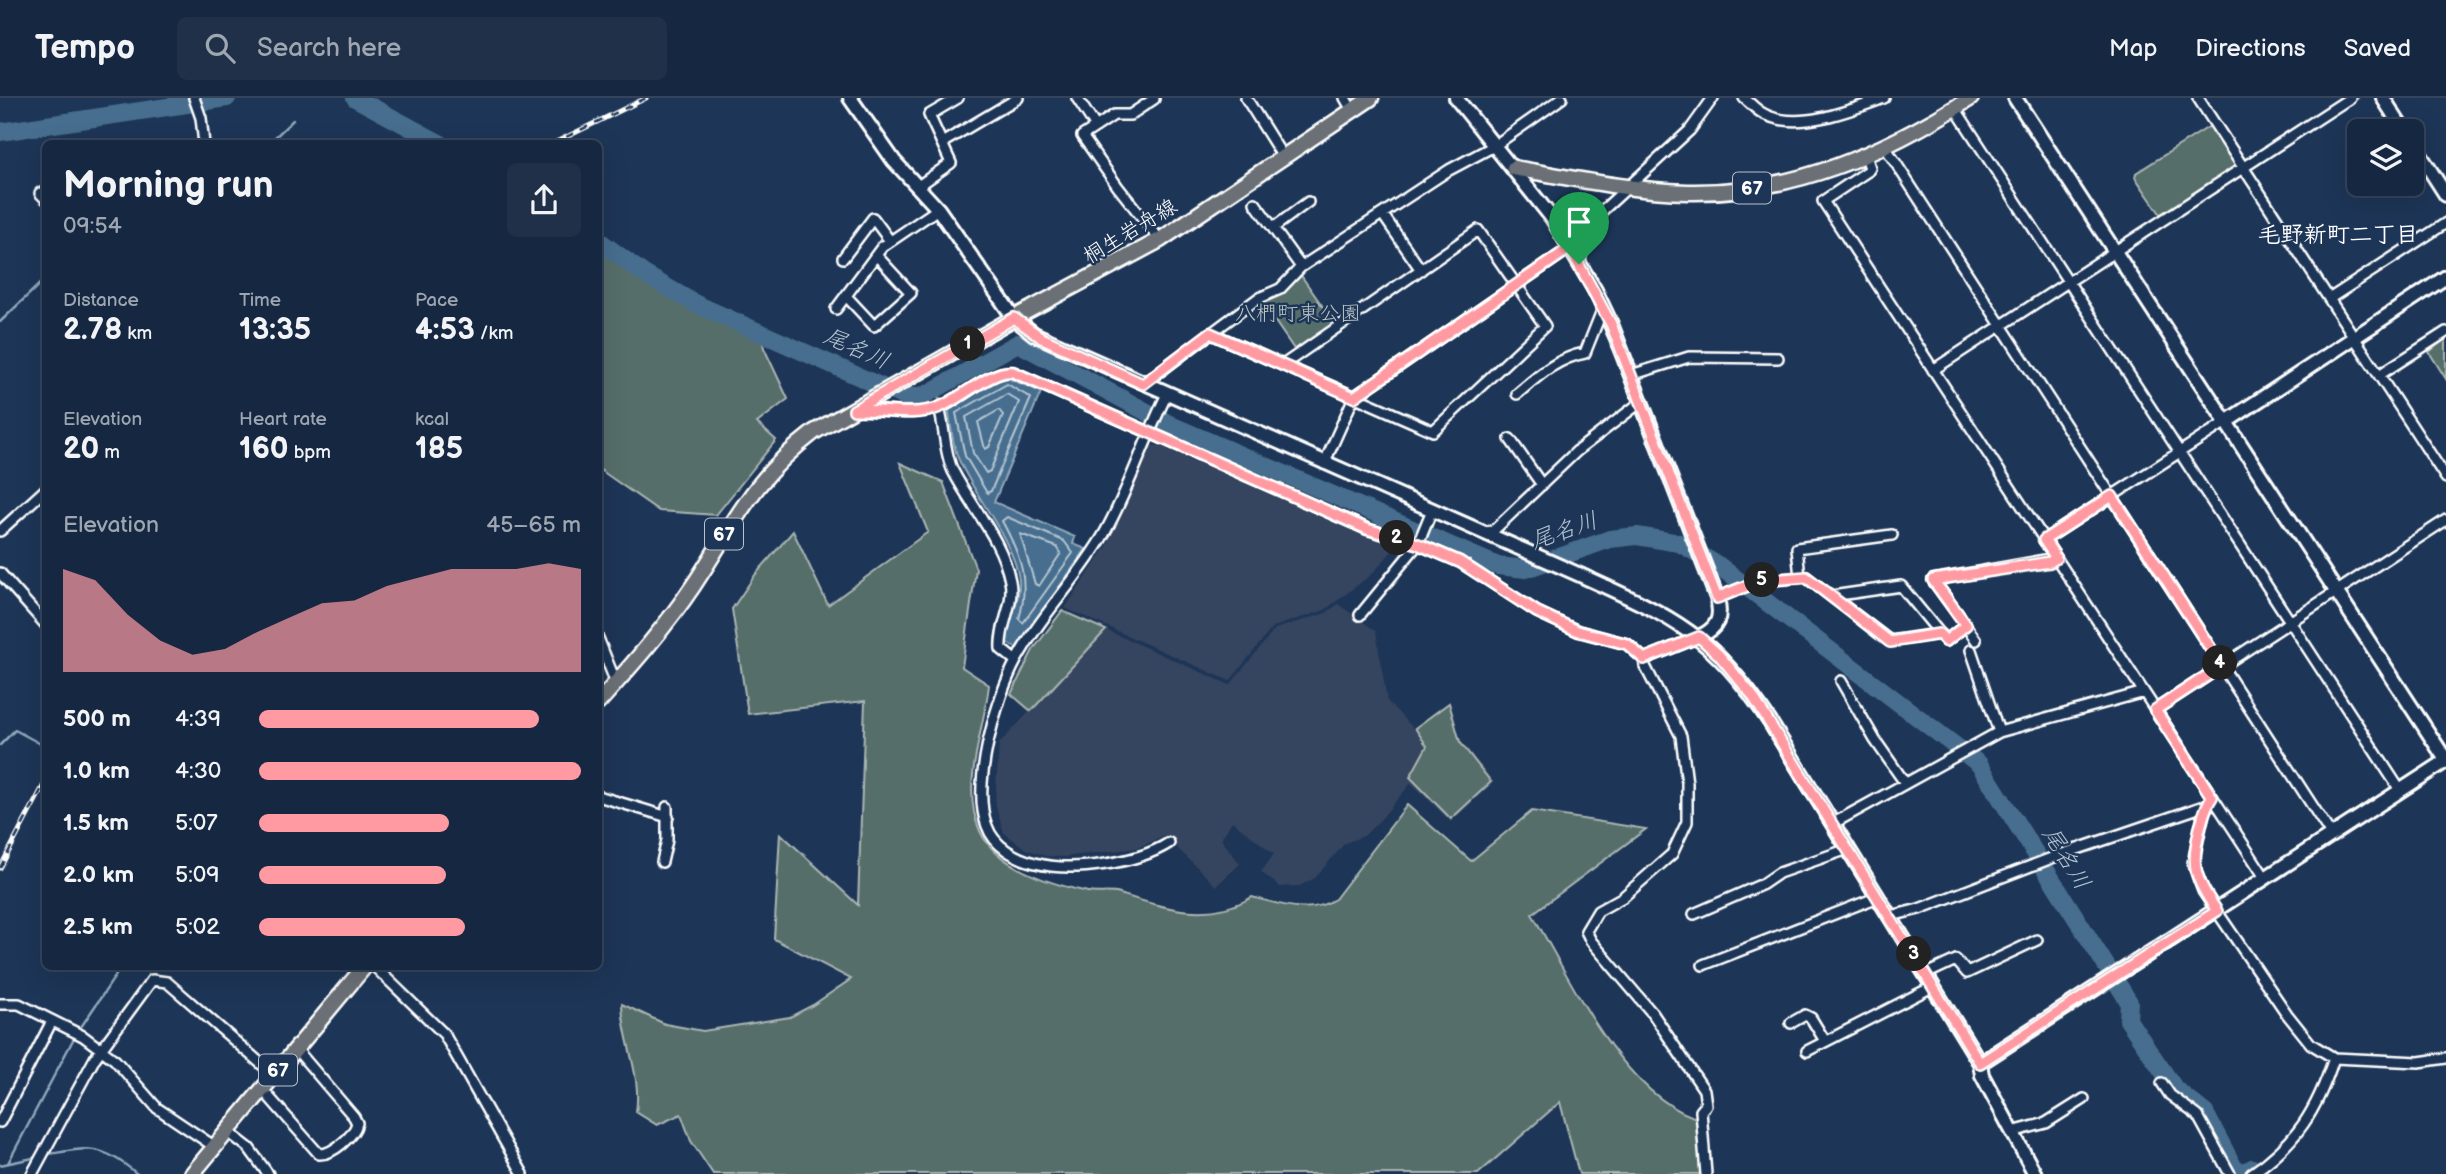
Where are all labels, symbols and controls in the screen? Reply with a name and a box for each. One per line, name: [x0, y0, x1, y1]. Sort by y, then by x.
search box: [177, 17, 667, 80]
text: Tempo: [35, 28, 135, 68]
icon: search: [201, 29, 239, 67]
text: Search here: [257, 33, 401, 64]
text: Map: [2109, 34, 2157, 63]
text: Directions: [2195, 34, 2306, 63]
text: Saved: [2344, 34, 2411, 63]
map controls: [2347, 119, 2424, 196]
button: layers: [2347, 119, 2424, 196]
text: Morning run: [63, 163, 274, 208]
button: share: [507, 163, 581, 237]
road number: 67: [1733, 172, 1771, 204]
pin: [1549, 192, 1609, 264]
street label: 桐生岩舟線: [1079, 194, 1182, 269]
icon: arrive: [1560, 203, 1598, 241]
text: 09:54: [63, 212, 122, 240]
district label: 毛野新町二丁目: [2258, 221, 2419, 249]
text: Distance: [63, 289, 139, 312]
text: Time: [239, 289, 281, 312]
text: Pace: [415, 289, 458, 312]
park label: 八椚町東公園: [1235, 301, 1361, 326]
text: 2.78: [63, 312, 122, 348]
text: 13:35: [239, 312, 311, 348]
text: 4:53: [415, 312, 475, 348]
text: km: [122, 322, 152, 345]
text: /km: [475, 322, 513, 345]
water label: 尾名川: [819, 322, 894, 376]
pin: 1: [950, 327, 986, 362]
text: 1: [964, 332, 972, 355]
text: Elevation: [63, 408, 142, 431]
text: Heart rate: [239, 408, 327, 431]
text: kcal: [415, 408, 449, 431]
text: 20: [63, 431, 99, 467]
text: 160: [239, 431, 289, 467]
text: 185: [415, 431, 463, 467]
text: m: [99, 441, 120, 464]
text: bpm: [289, 441, 331, 464]
water label: 尾名川: [1527, 506, 1602, 555]
text: Elevation: [63, 511, 159, 539]
text: 45–65 m: [486, 511, 581, 539]
road number: 67: [705, 518, 743, 550]
pin: 2: [1380, 520, 1414, 556]
text: 2: [1391, 526, 1402, 549]
pin: 5: [1744, 562, 1780, 598]
text: 5: [1756, 568, 1767, 591]
pin: 4: [2202, 646, 2238, 680]
text: 4: [2214, 651, 2225, 674]
text: 500 m: [63, 705, 131, 733]
text: 4:39: [175, 705, 221, 733]
text: 1.0 km: [63, 757, 130, 785]
text: 4:30: [175, 757, 221, 785]
text: 1.5 km: [63, 809, 129, 837]
text: 5:07: [175, 809, 218, 837]
water label: 尾名川: [2036, 822, 2096, 895]
text: 2.0 km: [63, 861, 134, 889]
text: 5:09: [175, 861, 220, 889]
text: 2.5 km: [63, 913, 133, 941]
text: 5:02: [175, 913, 220, 941]
pin: 3: [1896, 936, 1932, 972]
text: 3: [1908, 942, 1919, 965]
road number: 67: [259, 1054, 297, 1086]

